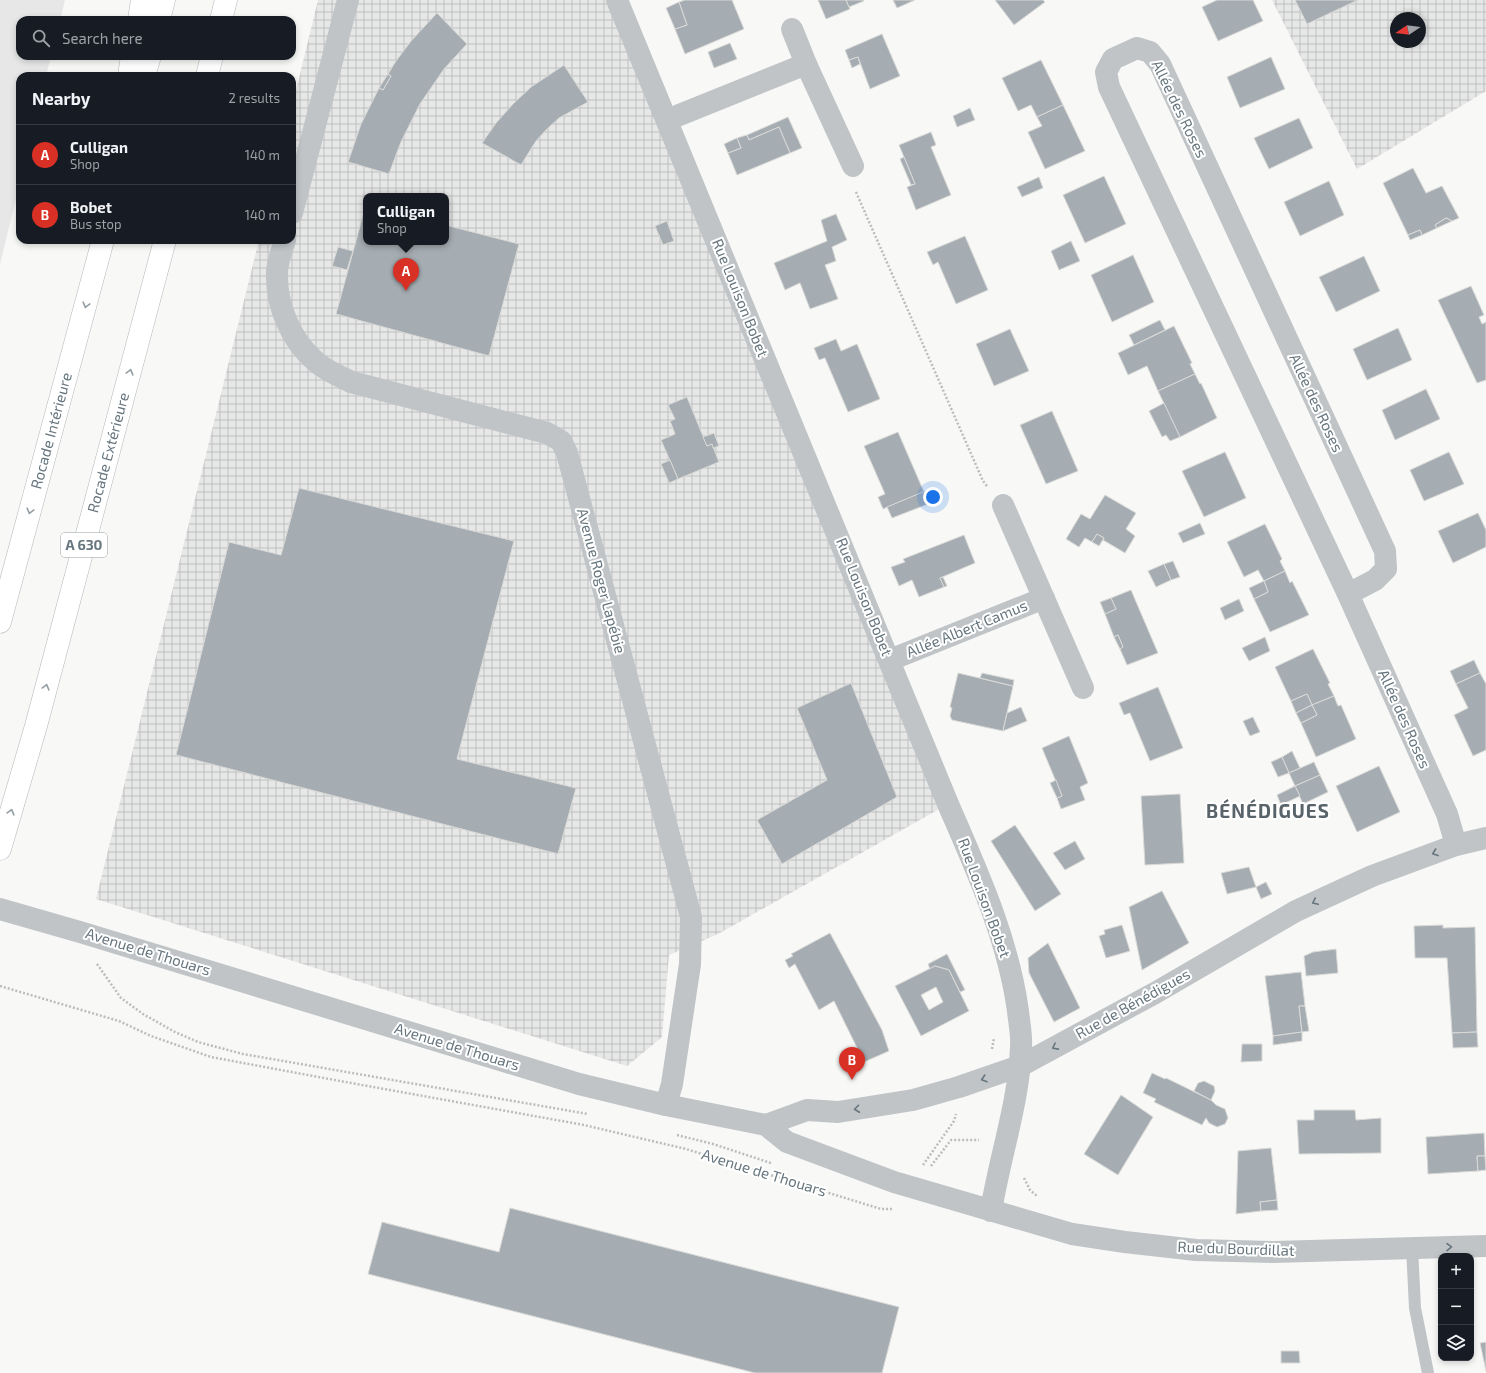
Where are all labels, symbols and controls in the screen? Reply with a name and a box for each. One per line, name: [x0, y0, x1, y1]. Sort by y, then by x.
north arrow: [1390, 12, 1426, 48]
search box: [16, 16, 296, 60]
icon: search: [30, 27, 52, 49]
text: Search here: [62, 29, 143, 47]
street label: Allée des Roses: [1149, 57, 1211, 160]
text: Nearby: [32, 88, 90, 108]
text: 2 results: [228, 90, 280, 106]
text: Culligan: [70, 138, 128, 156]
text: A: [41, 147, 49, 163]
text: 140 m: [245, 147, 280, 163]
text: Shop: [70, 156, 100, 172]
popup: [363, 193, 449, 245]
text: Bobet: [70, 198, 112, 216]
text: Culligan: [377, 202, 435, 220]
text: B: [41, 207, 49, 223]
text: 140 m: [245, 207, 280, 223]
text: Bus stop: [70, 216, 121, 232]
text: Shop: [377, 220, 407, 236]
street label: Rue Louison Bobet: [709, 236, 773, 360]
pin: A: [393, 258, 419, 291]
one-way arrow: [82, 302, 90, 308]
street label: Allée des Roses: [1286, 351, 1348, 455]
one-way arrow: [125, 369, 134, 376]
street label: Rocade Intérieure: [26, 370, 75, 491]
street label: Rocade Extérieure: [83, 390, 132, 514]
your location: [923, 487, 943, 507]
street label: Avenue Roger Lapébie: [574, 506, 630, 655]
one-way arrow: [26, 508, 35, 515]
road number: A 630: [61, 533, 107, 557]
street label: Rue Louison Bobet: [833, 535, 897, 659]
street label: Allée Albert Camus: [903, 596, 1030, 661]
street label: Allée des Roses: [1375, 666, 1435, 771]
one-way arrow: [42, 684, 50, 690]
district label: BÉNÉDIGUES: [1206, 798, 1330, 822]
one-way arrow: [6, 809, 15, 816]
street label: Rue Louison Bobet: [955, 835, 1015, 960]
one-way arrow: [1432, 849, 1439, 857]
one-way arrow: [1312, 898, 1319, 906]
street label: Avenue de Thouars: [84, 923, 213, 979]
street label: Rue de Bénédigues: [1072, 964, 1193, 1042]
street label: Avenue de Thouars: [393, 1018, 522, 1074]
one-way arrow: [1051, 1042, 1059, 1050]
pin: B: [839, 1047, 865, 1080]
one-way arrow: [980, 1074, 987, 1083]
one-way arrow: [854, 1104, 860, 1113]
street label: Avenue de Thouars: [700, 1144, 829, 1200]
street label: Rue du Bourdillat: [1177, 1237, 1295, 1259]
one-way arrow: [1446, 1242, 1452, 1251]
map controls: [1438, 1253, 1474, 1361]
button: +: [1438, 1253, 1474, 1289]
button: −: [1438, 1289, 1474, 1325]
button: layers: [1438, 1325, 1474, 1361]

